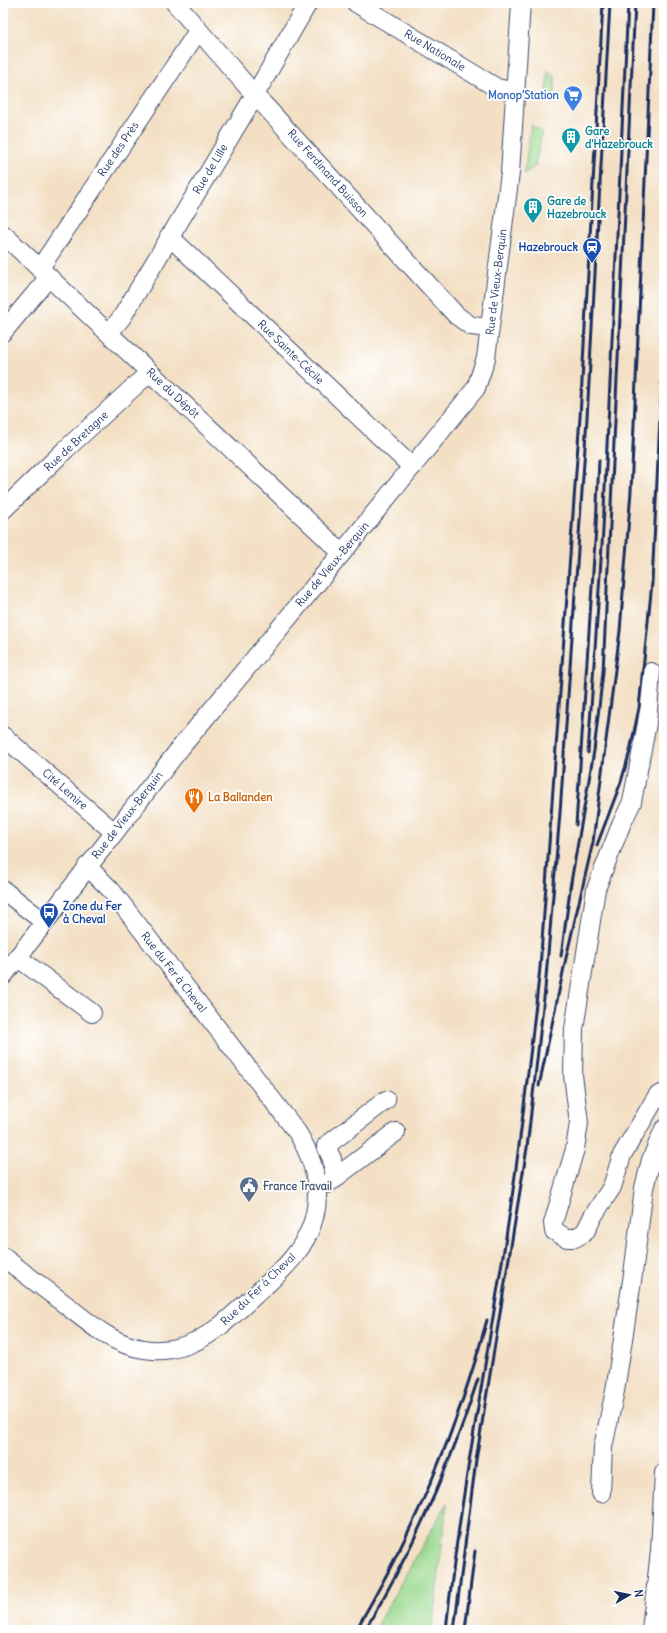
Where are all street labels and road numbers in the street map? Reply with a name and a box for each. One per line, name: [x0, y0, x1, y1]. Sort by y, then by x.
street label: Rue Nationale: [402, 26, 468, 74]
street label: Rue des Près: [94, 119, 142, 179]
street label: Rue Ferdinand Buisson: [285, 126, 371, 220]
street label: Rue de Lille: [190, 141, 230, 197]
street label: Rue de Vieux-Berquin: [483, 228, 509, 336]
street label: Rue Sainte-Cécile: [255, 317, 327, 387]
street label: Rue du Dépôt: [144, 365, 203, 421]
street label: Rue de Bretagne: [41, 408, 111, 474]
street label: Rue de Vieux-Berquin: [292, 519, 372, 609]
street label: Cité Lemire: [39, 765, 91, 813]
street label: Rue de Vieux-Berquin: [89, 769, 165, 861]
street label: Rue du Fer à Cheval: [138, 929, 210, 1015]
street label: Rue du Fer à Cheval: [218, 1250, 298, 1328]

